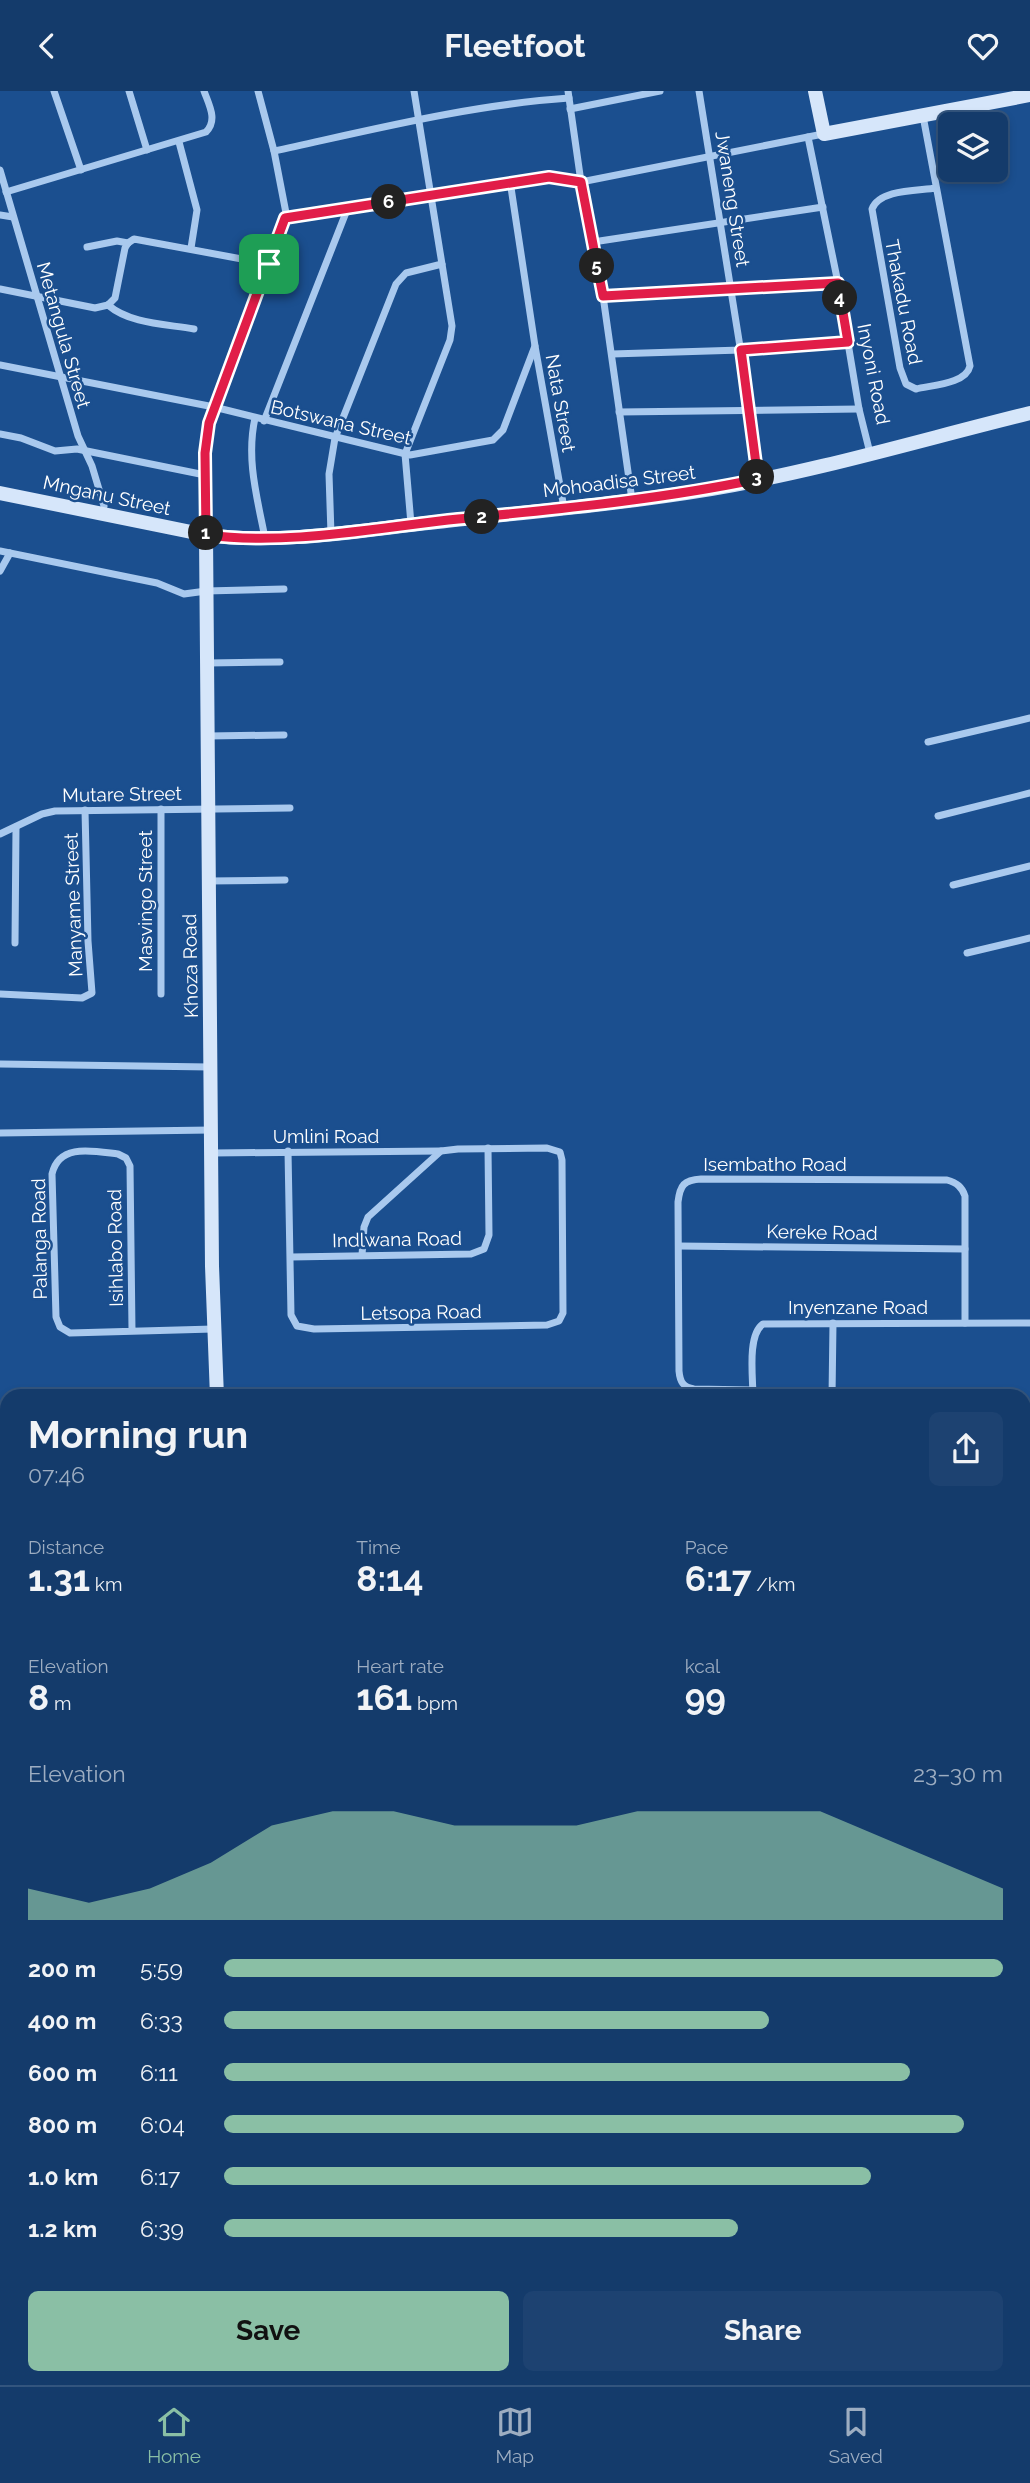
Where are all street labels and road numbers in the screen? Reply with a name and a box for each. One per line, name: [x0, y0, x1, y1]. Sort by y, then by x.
street label: Jwaneng Street: [711, 129, 755, 269]
street label: Thakadu Road: [881, 238, 927, 366]
street label: Metangula Street: [33, 259, 96, 411]
street label: Inyoni Road: [853, 322, 895, 426]
street label: Nata Street: [542, 352, 581, 454]
street label: Botswana Street: [269, 395, 414, 449]
street label: Mohoadisa Street: [541, 461, 697, 501]
street label: Mnganu Street: [41, 471, 173, 519]
street label: Mutare Street: [62, 782, 183, 806]
street label: Masvingo Street: [134, 829, 156, 972]
street label: Manyame Street: [59, 832, 87, 978]
street label: Khoza Road: [178, 914, 202, 1018]
street label: Umlini Road: [273, 1125, 379, 1147]
street label: Isembatho Road: [703, 1153, 847, 1175]
street label: Palanga Road: [27, 1178, 51, 1300]
street label: Isihlabo Road: [103, 1189, 127, 1307]
street label: Kereke Road: [766, 1220, 878, 1244]
street label: Indlwana Road: [332, 1227, 462, 1251]
street label: Inyenzane Road: [788, 1296, 928, 1318]
street label: Letsopa Road: [360, 1300, 482, 1324]

